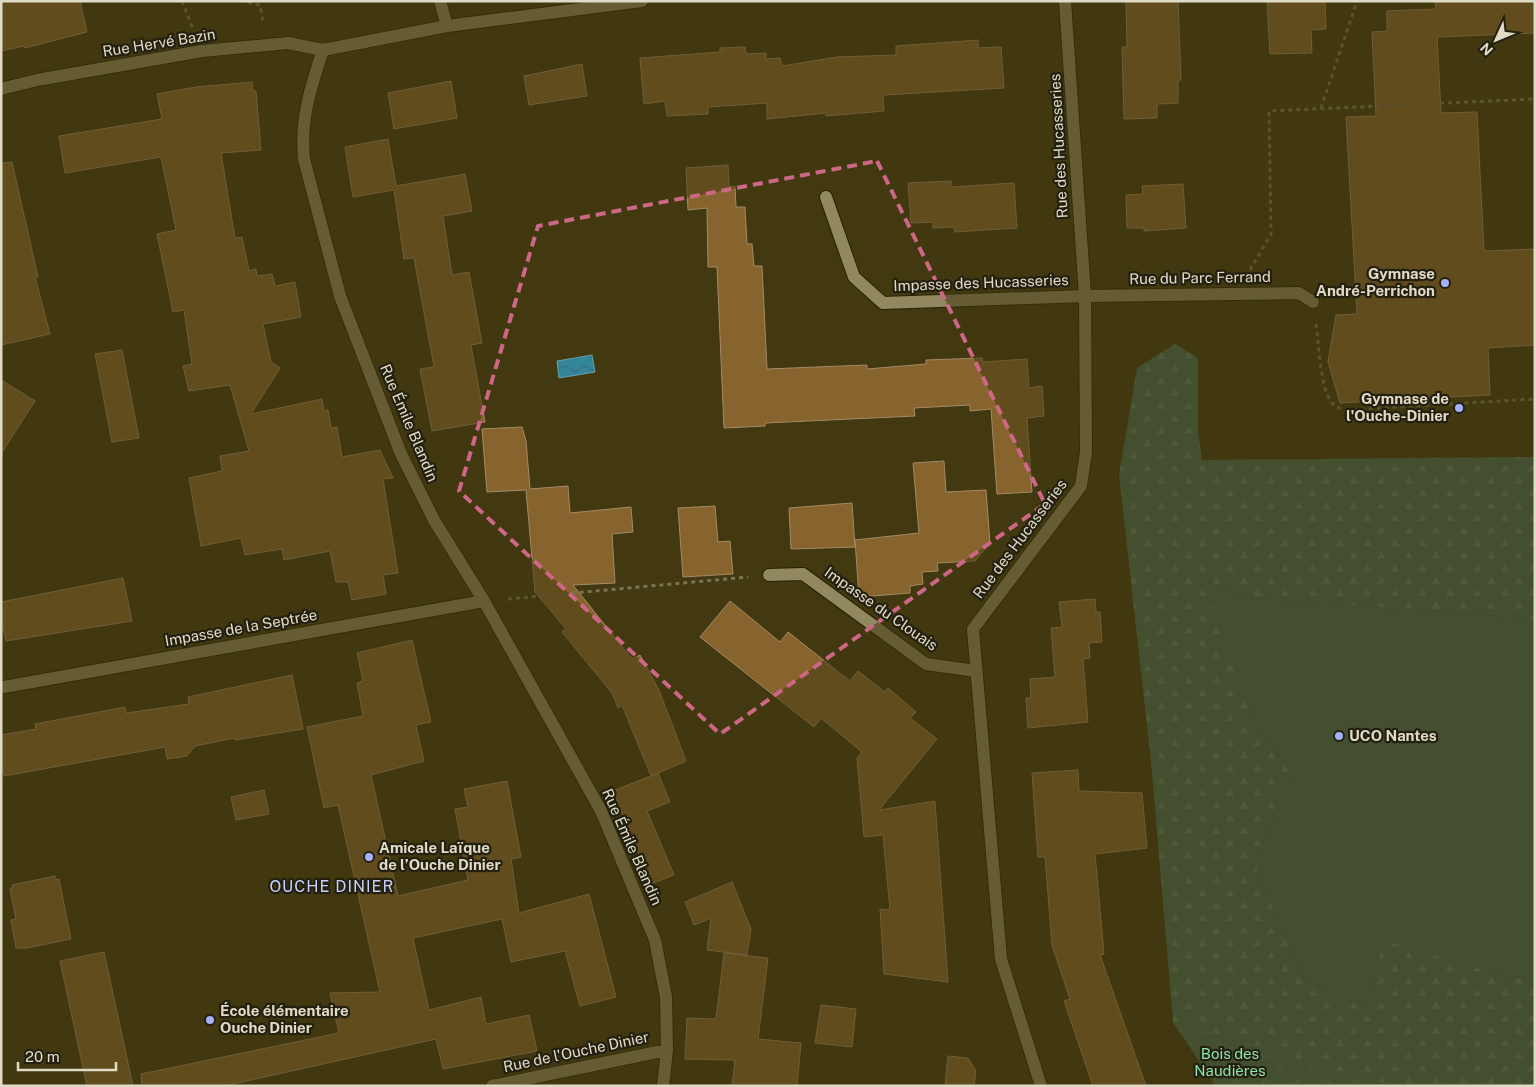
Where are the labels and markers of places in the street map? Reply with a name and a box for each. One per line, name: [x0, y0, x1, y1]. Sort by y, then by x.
place label: Gymnase André-Perrichon: [1316, 265, 1435, 299]
marker: Gymnase André-Perrichon: [1439, 277, 1451, 289]
place label: Gymnase de l'Ouche-Dinier: [1346, 390, 1449, 424]
marker: Gymnase de l'Ouche-Dinier: [1453, 402, 1465, 414]
place label: UCO Nantes: [1349, 727, 1437, 744]
marker: UCO Nantes: [1333, 730, 1345, 742]
place label: Amicale Laïque de l’Ouche Dinier: [379, 839, 501, 873]
marker: Amicale Laïque de l’Ouche Dinier: [363, 851, 375, 863]
place label: École élémentaire Ouche Dinier: [220, 1002, 349, 1036]
marker: École élémentaire Ouche Dinier: [204, 1014, 216, 1026]

